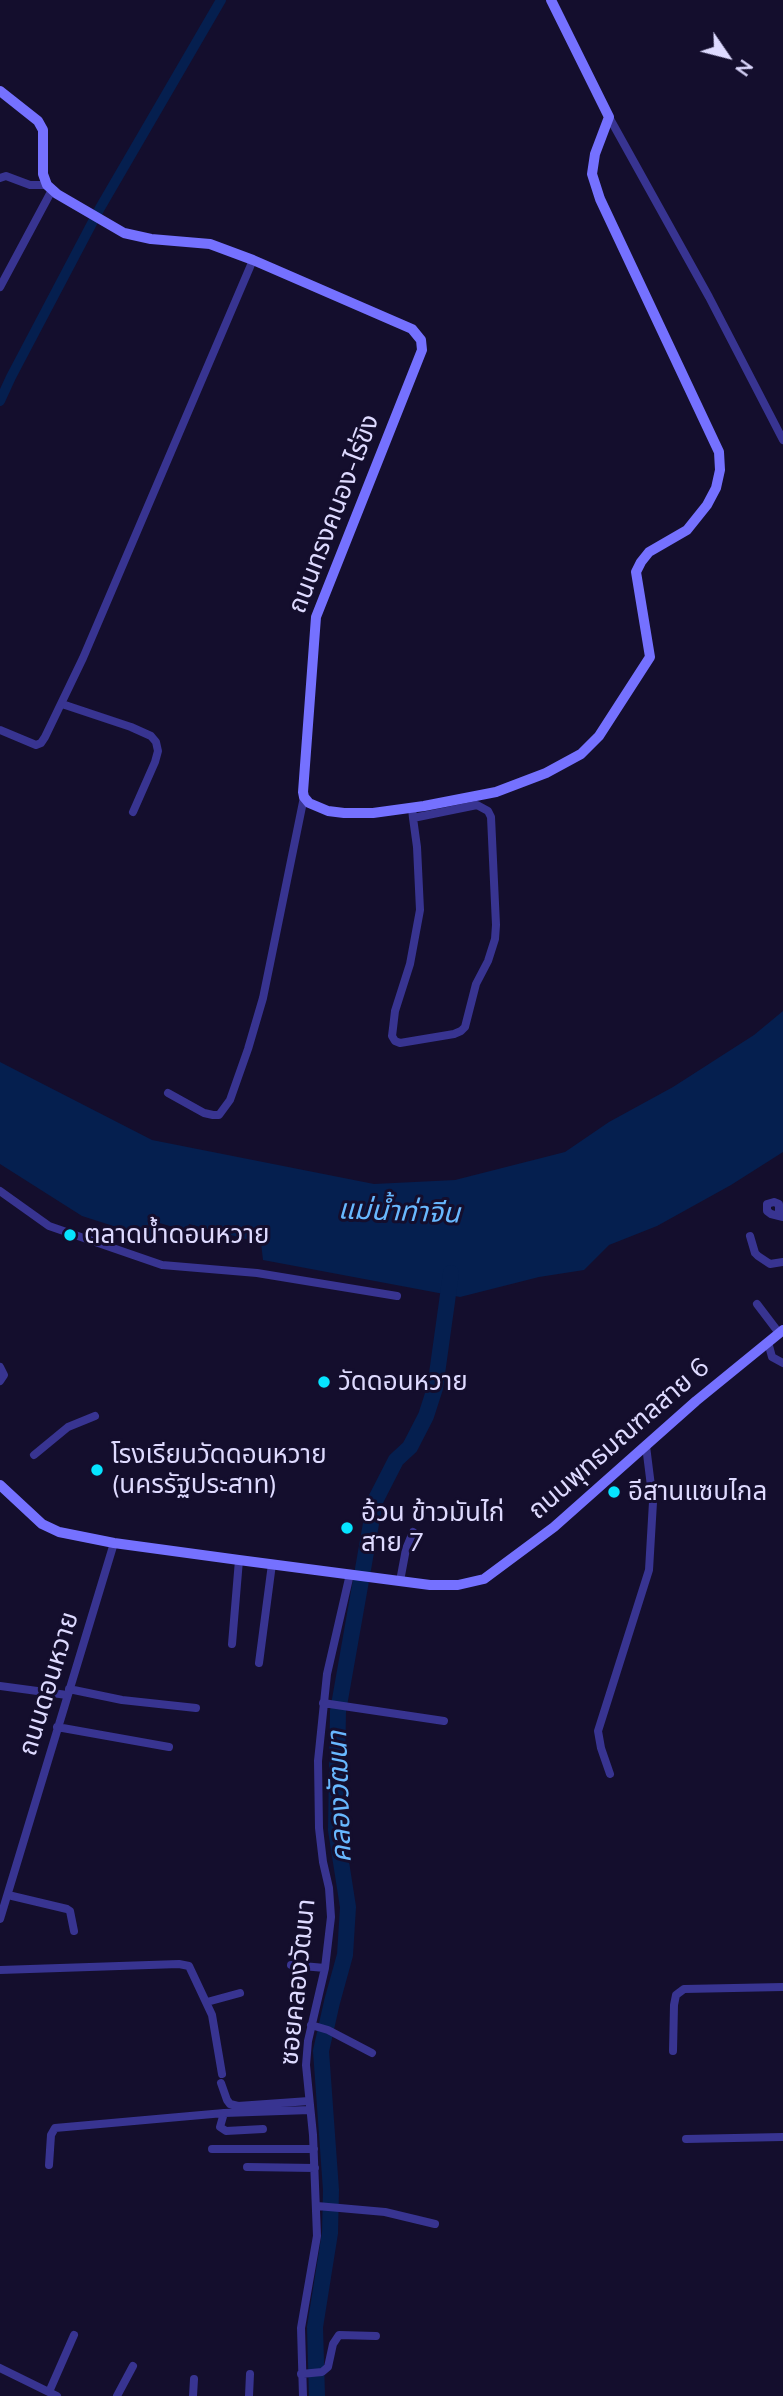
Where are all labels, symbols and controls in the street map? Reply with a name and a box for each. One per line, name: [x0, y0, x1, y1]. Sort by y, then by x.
north arrow: [692, 21, 762, 91]
text: N: [730, 55, 758, 81]
street label: ถนนทรงคนอง-ไร่ขิง: [282, 410, 386, 618]
water label: แม่น้ำท่าจีน: [337, 1193, 461, 1231]
place label: ตลาดน้ำดอนหวาย: [84, 1219, 269, 1251]
marker: ตลาดน้ำดอนหวาย: [62, 1227, 78, 1243]
street label: ถนนพุทธมณฑลสาย 6: [522, 1352, 716, 1526]
place label: วัดดอนหวาย: [338, 1366, 468, 1398]
marker: วัดดอนหวาย: [316, 1374, 332, 1390]
place label: โรงเรียนวัดดอนหวาย (นครรัฐประสาท): [111, 1439, 327, 1500]
marker: โรงเรียนวัดดอนหวาย (นครรัฐประสาท): [89, 1462, 105, 1478]
place label: อีสานแซบไกล: [628, 1476, 767, 1508]
marker: อีสานแซบไกล: [606, 1484, 622, 1500]
place label: อ้วน ข้าวมันไก่ สาย 7: [361, 1497, 504, 1558]
marker: อ้วน ข้าวมันไก่ สาย 7: [339, 1520, 355, 1536]
street label: ถนนดอนหวาย: [12, 1608, 86, 1760]
water label: คลองวัฒนา: [321, 1731, 359, 1863]
street label: ซอยคลองวัฒนา: [274, 1897, 322, 2067]

